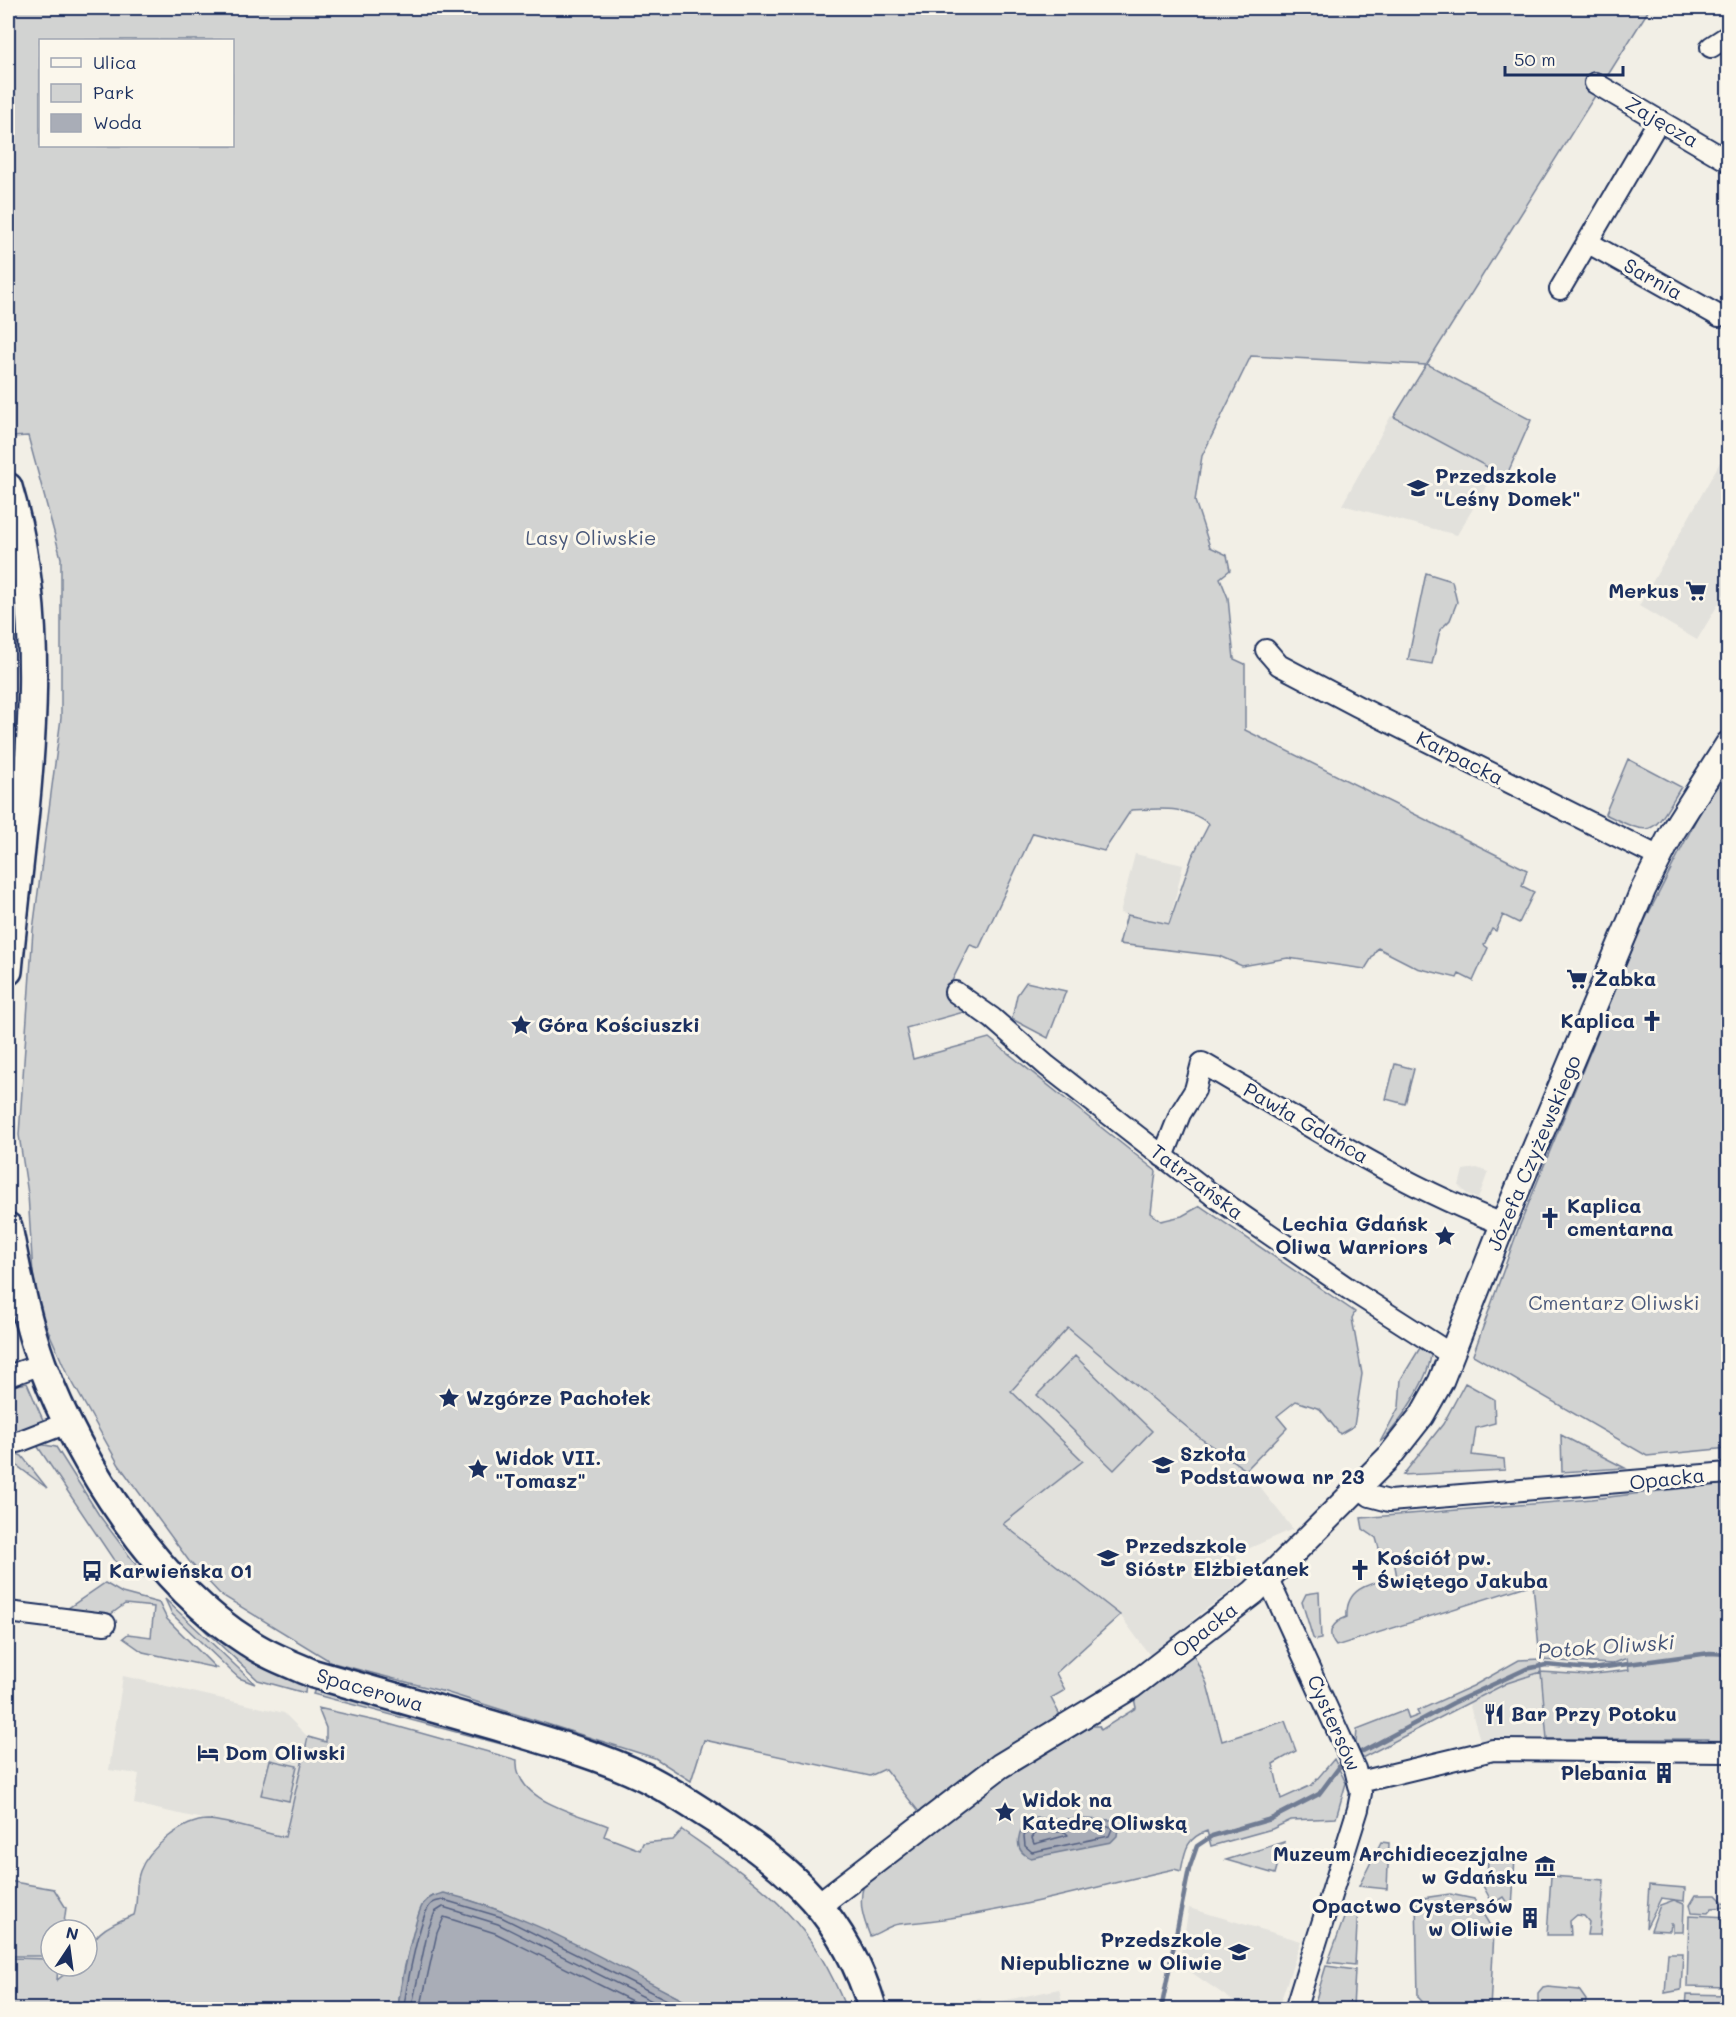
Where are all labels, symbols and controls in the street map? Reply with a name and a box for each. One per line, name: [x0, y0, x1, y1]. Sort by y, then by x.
legend: [39, 39, 234, 147]
scale bar: [1505, 39, 1624, 77]
text: 50 m: [1514, 47, 1556, 71]
text: Ulica: [93, 50, 137, 74]
text: Park: [93, 80, 134, 104]
street label: Zajęcza: [1621, 90, 1704, 152]
text: Woda: [93, 110, 142, 134]
street label: Sarnia: [1619, 251, 1688, 305]
place label: Przedszkole "Leśny Domek": [1435, 462, 1581, 511]
school or university icon: Przedszkole "Leśny Domek": [1406, 476, 1430, 500]
park label: Lasy Oliwskie: [526, 524, 656, 550]
place label: Merkus: [1608, 577, 1679, 603]
supermarket icon: Merkus: [1684, 579, 1708, 603]
street label: Karpacka: [1413, 724, 1508, 790]
place label: Żabka: [1594, 965, 1656, 991]
supermarket icon: Żabka: [1565, 967, 1589, 991]
place label: Kaplica: [1561, 1007, 1635, 1033]
church icon: Kaplica: [1640, 1009, 1664, 1033]
place label: Góra Kościuszki: [538, 1011, 700, 1037]
place icon: Góra Kościuszki: [509, 1013, 533, 1037]
street label: Józefa Czyżewskiego: [1480, 1051, 1586, 1254]
street label: Pawła Gdańca: [1239, 1076, 1374, 1169]
street label: Tatrzańska: [1146, 1138, 1249, 1225]
place label: Kaplica cmentarna: [1567, 1192, 1674, 1241]
church icon: Kaplica cmentarna: [1538, 1206, 1562, 1230]
place label: Lechia Gdańsk Oliwa Warriors: [1275, 1210, 1428, 1259]
place icon: Lechia Gdańsk Oliwa Warriors: [1433, 1224, 1457, 1248]
park label: Cmentarz Oliwski: [1528, 1289, 1700, 1315]
place label: Wzgórze Pachołek: [466, 1384, 651, 1410]
place icon: Wzgórze Pachołek: [437, 1386, 461, 1410]
place label: Szkoła Podstawowa nr 23: [1180, 1440, 1364, 1489]
place label: Widok VII. "Tomasz": [495, 1444, 601, 1493]
school or university icon: Szkoła Podstawowa nr 23: [1151, 1453, 1175, 1477]
place icon: Widok VII. "Tomasz": [466, 1457, 490, 1481]
street label: Opacka: [1628, 1461, 1706, 1495]
place label: Przedszkole Sióstr Elżbietanek: [1125, 1532, 1309, 1581]
place label: Kościół pw. Świętego Jakuba: [1377, 1544, 1548, 1593]
school or university icon: Przedszkole Sióstr Elżbietanek: [1096, 1546, 1120, 1570]
place label: Karwieńska 01: [109, 1557, 252, 1583]
church icon: Kościół pw. Świętego Jakuba: [1348, 1558, 1372, 1582]
bus stop icon: Karwieńska 01: [80, 1559, 104, 1583]
street label: Opacka: [1167, 1596, 1242, 1663]
water label: Potok Oliwski: [1536, 1627, 1676, 1664]
street label: Spacerowa: [314, 1661, 427, 1717]
street label: Cystersów: [1302, 1670, 1368, 1775]
place label: Bar Przy Potoku: [1511, 1700, 1677, 1726]
restaurant icon: Bar Przy Potoku: [1482, 1702, 1506, 1726]
place label: Dom Oliwski: [225, 1739, 346, 1765]
hotel icon: Dom Oliwski: [196, 1741, 220, 1765]
place label: Plebania: [1561, 1759, 1647, 1785]
building icon: Plebania: [1652, 1761, 1676, 1785]
place label: Widok na Katedrę Oliwską: [1022, 1786, 1188, 1835]
place icon: Widok na Katedrę Oliwską: [993, 1800, 1017, 1824]
place label: Muzeum Archidiecezjalne w Gdańsku: [1273, 1840, 1528, 1889]
museum icon: Muzeum Archidiecezjalne w Gdańsku: [1533, 1854, 1557, 1878]
place label: Opactwo Cystersów w Oliwie: [1312, 1892, 1513, 1941]
building icon: Opactwo Cystersów w Oliwie: [1518, 1906, 1542, 1930]
north arrow: [39, 1918, 99, 1978]
text: N: [64, 1921, 81, 1944]
place label: Przedszkole Niepubliczne w Oliwie: [1000, 1926, 1222, 1975]
school or university icon: Przedszkole Niepubliczne w Oliwie: [1227, 1940, 1251, 1964]

